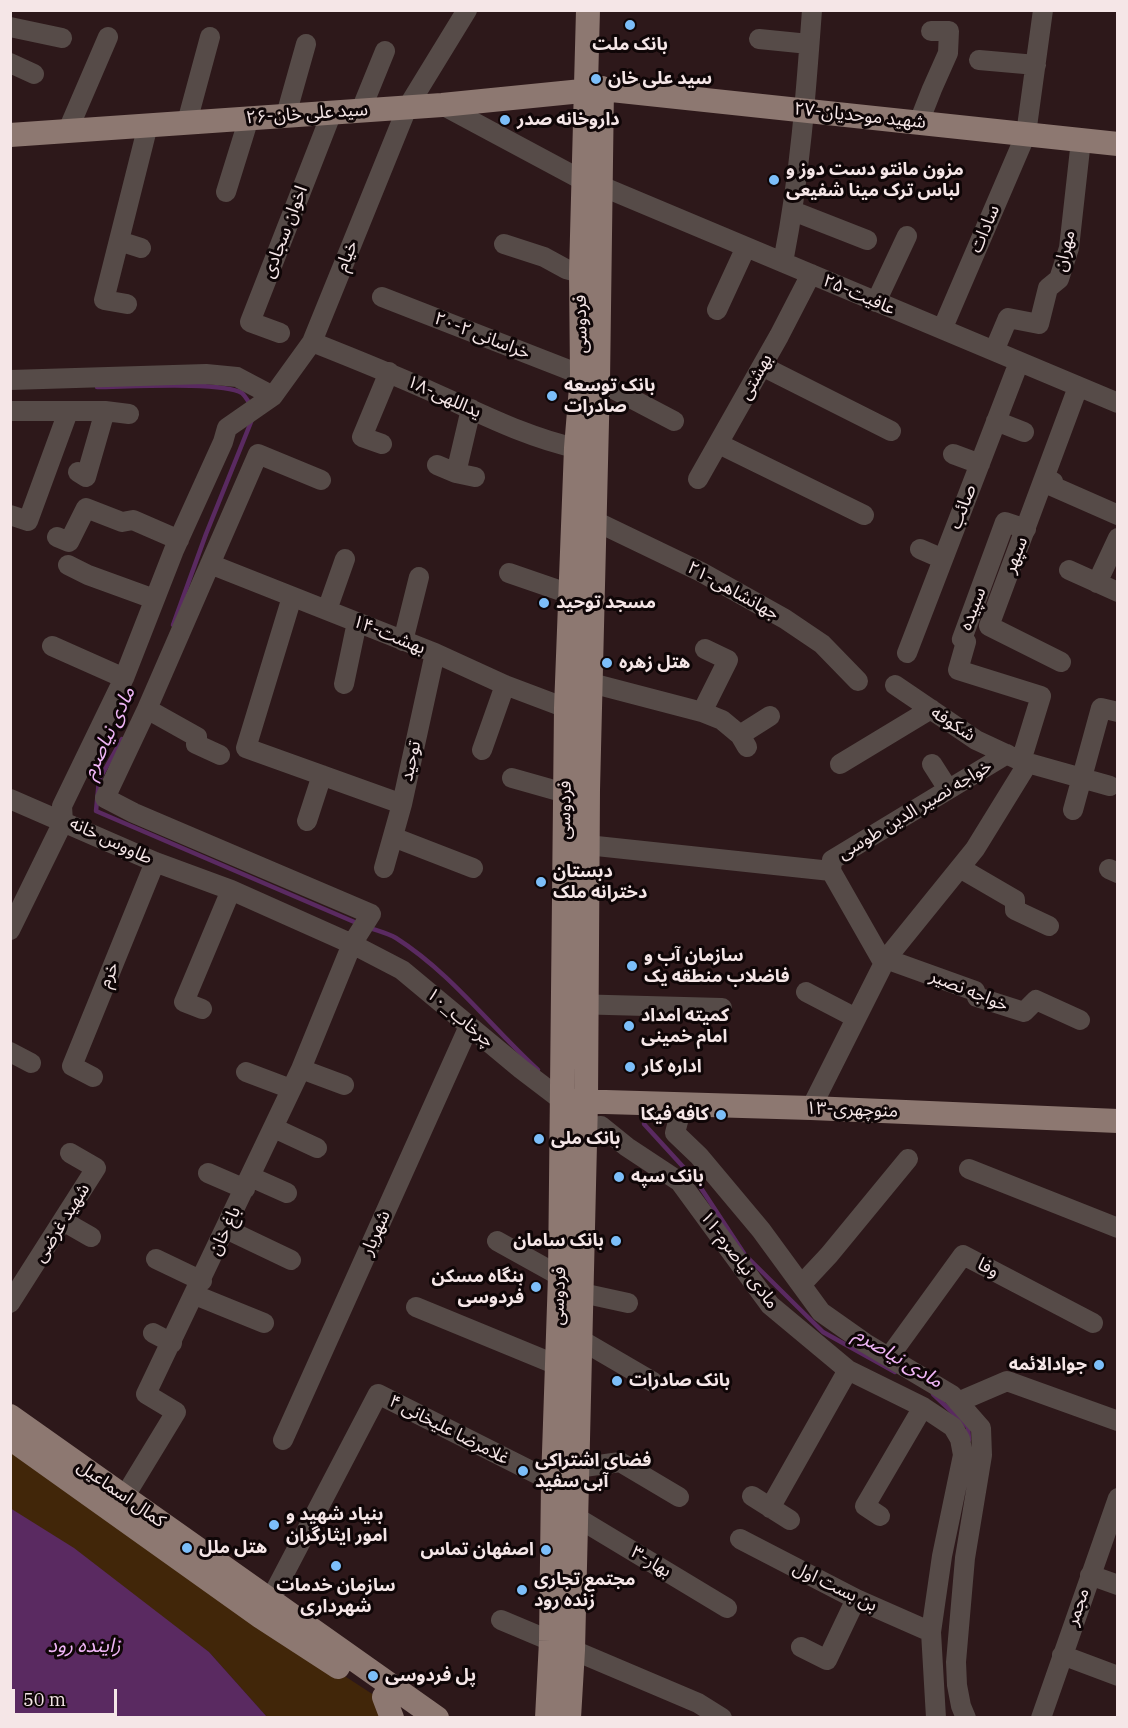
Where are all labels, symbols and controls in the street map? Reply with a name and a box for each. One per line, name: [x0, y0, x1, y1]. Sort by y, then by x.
marker: بانک ملت: [623, 18, 637, 32]
place label: بانک ملت: [592, 34, 668, 56]
place label: سید علی خان: [608, 68, 712, 90]
marker: سید علی خان: [589, 72, 603, 86]
street label: ۲۷-شهید موحدیان: [793, 98, 927, 134]
street label: ۲۶-سید علی خان: [245, 99, 369, 129]
place label: داروخانه صدر: [517, 109, 620, 131]
marker: داروخانه صدر: [498, 113, 512, 127]
place label: مزون مانتو دست دوز و لباس ترک مینا شفیعی: [786, 159, 964, 201]
marker: مزون مانتو دست دوز و لباس ترک مینا شفیعی: [767, 173, 781, 187]
street label: اخوان سجادی: [257, 183, 313, 281]
street label: سادات: [965, 202, 1005, 256]
street label: مهران: [1050, 228, 1080, 274]
street label: خیام: [331, 237, 363, 275]
street label: ۲۵-عافیت: [820, 270, 898, 320]
street label: فردوسی: [570, 295, 592, 353]
street label: ۲۰-خراسانی ۲: [431, 308, 533, 364]
street label: بهشتی: [735, 350, 777, 404]
street label: ۱۸-یداللهی: [403, 371, 485, 423]
place label: بانک توسعه صادرات: [564, 375, 655, 418]
marker: بانک توسعه صادرات: [545, 389, 559, 403]
street label: صائب: [945, 482, 981, 532]
street label: سپهر: [999, 534, 1033, 576]
street label: ۲۱-جهانشاهی: [683, 557, 783, 625]
street label: سپیده: [955, 584, 991, 634]
place label: مسجد توحید: [556, 592, 656, 614]
marker: مسجد توحید: [537, 596, 551, 610]
street label: ۱۴-بهشت: [349, 611, 429, 659]
place label: هتل زهره: [619, 652, 690, 674]
marker: هتل زهره: [600, 656, 614, 670]
water label: مادی نیاصرم: [77, 683, 141, 783]
street label: شکوفه: [927, 702, 979, 746]
street label: توحید: [396, 739, 426, 783]
street label: خواجه نصیر الدین طوسی: [834, 755, 996, 865]
street label: فردوسی: [554, 781, 576, 839]
street label: طاووس خانه: [66, 812, 156, 870]
place label: دبستان دخترانه ملک: [553, 861, 647, 904]
marker: دبستان دخترانه ملک: [534, 875, 548, 889]
place label: سازمان آب و فاضلاب منطقه یک: [644, 945, 790, 988]
street label: خرم: [94, 959, 124, 991]
marker: سازمان آب و فاضلاب منطقه یک: [625, 959, 639, 973]
street label: خواجه نصیر: [927, 966, 1011, 1016]
street label: ۱۰_چرخاب: [422, 984, 498, 1052]
place label: کمیته امداد امام خمینی: [641, 1005, 729, 1048]
marker: کمیته امداد امام خمینی: [622, 1019, 636, 1033]
place label: اداره کار: [642, 1056, 702, 1078]
marker: اداره کار: [623, 1060, 637, 1074]
street label: ۱۳-منوچهری: [805, 1098, 899, 1122]
place label: کافه فیکا: [641, 1104, 709, 1126]
marker: کافه فیکا: [714, 1108, 728, 1122]
place label: بانک ملی: [551, 1128, 621, 1150]
marker: بانک ملی: [532, 1132, 546, 1146]
place label: بانک سپه: [631, 1166, 704, 1188]
marker: بانک سپه: [612, 1170, 626, 1184]
street label: شهید غرضی: [29, 1180, 95, 1266]
street label: باغ خان: [204, 1203, 246, 1259]
street label: شهریار: [357, 1207, 395, 1259]
street label: ۱۱-مادی نیاصرم: [695, 1207, 783, 1313]
place label: بانک سامان: [513, 1230, 604, 1252]
marker: بانک سامان: [609, 1234, 623, 1248]
street label: وفا: [974, 1254, 1002, 1282]
place label: بنگاه مسکن فردوسی: [431, 1266, 524, 1308]
street label: فردوسی: [547, 1266, 571, 1326]
marker: بنگاه مسکن فردوسی: [529, 1280, 543, 1294]
water label: مادی نیاصرم: [849, 1322, 947, 1394]
place label: جوادالائمه: [1009, 1354, 1087, 1376]
marker: جوادالائمه: [1092, 1358, 1106, 1372]
place label: بانک صادرات: [629, 1370, 730, 1392]
marker: بانک صادرات: [610, 1374, 624, 1388]
street label: ۴ غلامرضا علیخانی: [385, 1390, 513, 1470]
place label: فضای اشتراکی آبی سفید: [535, 1450, 651, 1492]
street label: کمال اسماعیل: [73, 1456, 169, 1532]
marker: فضای اشتراکی آبی سفید: [516, 1464, 530, 1478]
place label: بنیاد شهید و امور ایثارگران: [286, 1504, 388, 1546]
marker: بنیاد شهید و امور ایثارگران: [267, 1518, 281, 1532]
place label: هتل ملل: [199, 1537, 267, 1559]
place label: اصفهان تماس: [420, 1539, 534, 1561]
marker: هتل ملل: [180, 1541, 194, 1555]
street label: ۳-بهار: [627, 1542, 675, 1582]
marker: اصفهان تماس: [539, 1543, 553, 1557]
street label: بن بست اول: [789, 1557, 881, 1617]
marker: سازمان خدمات شهرداری: [329, 1559, 343, 1573]
place label: مجتمع تجاری زنده رود: [534, 1569, 635, 1612]
place label: سازمان خدمات شهرداری: [276, 1575, 396, 1618]
marker: مجتمع تجاری زنده رود: [515, 1583, 529, 1597]
street label: مجمر: [1062, 1585, 1094, 1629]
water label: زاینده رود: [47, 1634, 121, 1658]
place label: پل فردوسی: [385, 1665, 476, 1687]
marker: پل فردوسی: [366, 1669, 380, 1683]
scale bar: [15, 1677, 120, 1715]
text: 50 m: [23, 1688, 66, 1711]

